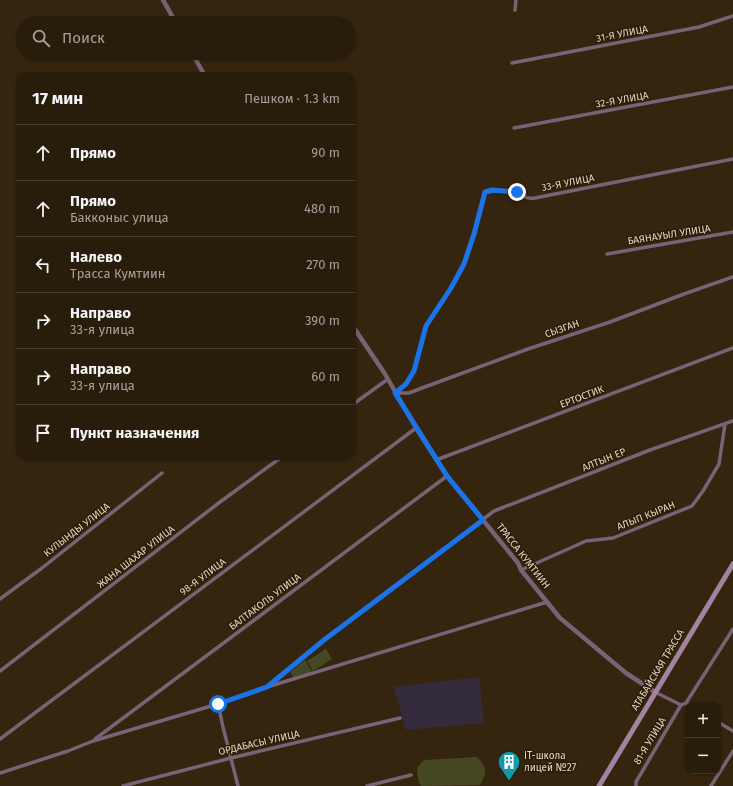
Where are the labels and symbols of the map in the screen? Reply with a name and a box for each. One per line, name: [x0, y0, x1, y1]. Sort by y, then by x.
street label: 31-Я УЛИЦА: [595, 23, 649, 45]
street label: 32-Я УЛИЦА: [595, 89, 650, 111]
street label: 33-Я УЛИЦА: [541, 172, 596, 194]
route end: [508, 183, 526, 201]
street label: БАЯНАУЫЛ УЛИЦА: [627, 222, 712, 247]
street label: СЫЗГАН: [543, 318, 581, 340]
street label: ЕРТОСТИК: [558, 383, 606, 411]
street label: АЛТЫН ЕР: [580, 446, 628, 474]
street label: АЛЫП КЫРАН: [615, 499, 677, 533]
street label: КУЛЫНДЫ УЛИЦА: [42, 500, 113, 560]
street label: ТРАССА КУМТИИН: [494, 521, 552, 591]
street label: ЖАНА ШАХАР УЛИЦА: [95, 523, 177, 591]
street label: 98-Я УЛИЦА: [178, 556, 229, 598]
street label: БАЛТАКОЛЬ УЛИЦА: [227, 571, 303, 633]
street label: АТАБАЙСКАЯ ТРАССА: [628, 627, 687, 713]
route start: [209, 695, 227, 713]
street label: 81-Я УЛИЦА: [631, 715, 669, 767]
street label: ОРДАБАСЫ УЛИЦА: [217, 728, 301, 758]
building icon: IT-школа лицей №27: [496, 749, 522, 782]
place label: IT-школа лицей №27: [524, 750, 577, 774]

